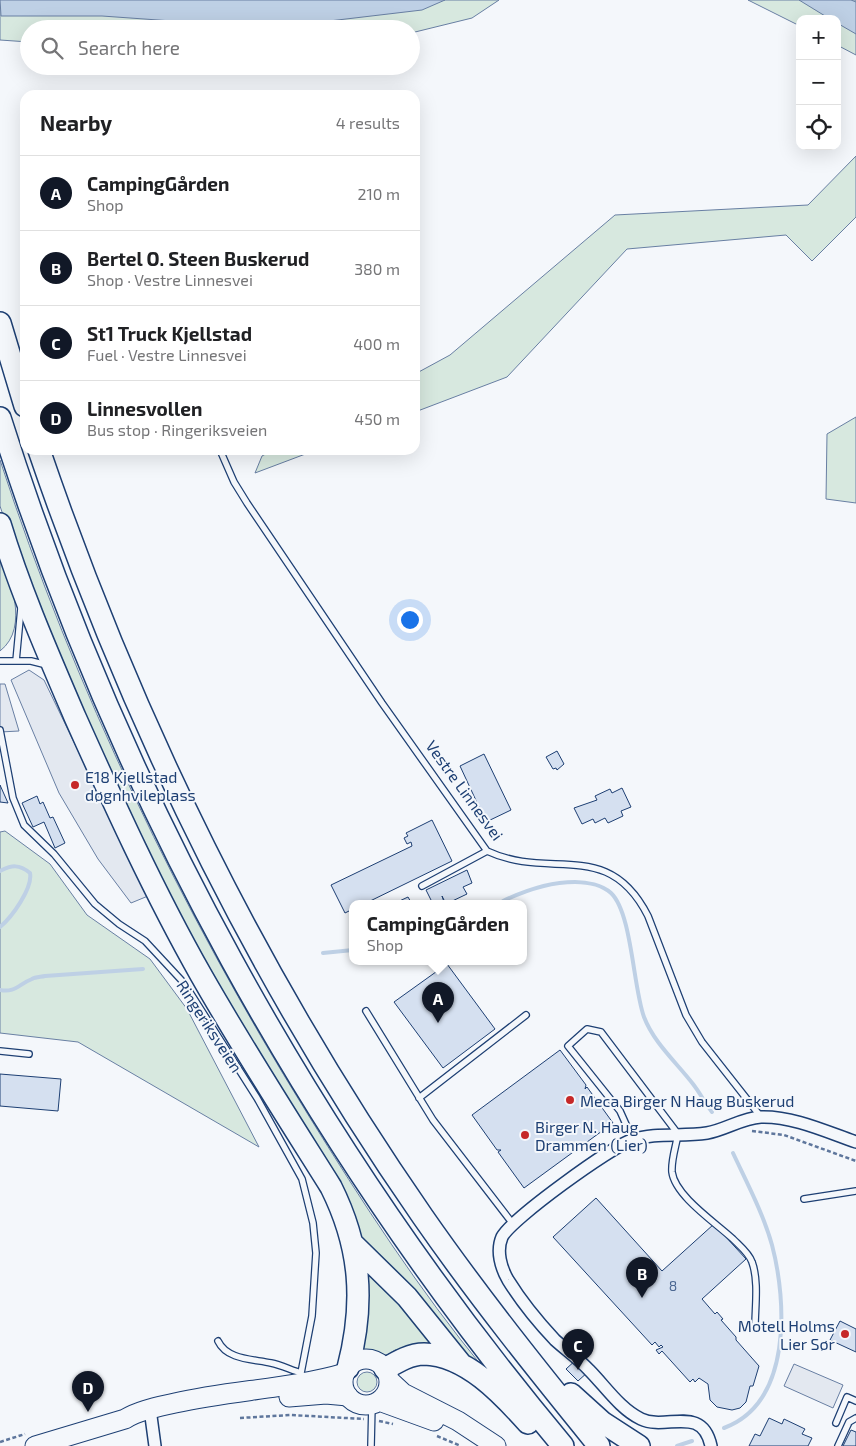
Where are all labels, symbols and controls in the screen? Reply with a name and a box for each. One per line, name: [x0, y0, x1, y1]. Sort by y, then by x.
map controls: [796, 15, 841, 150]
button: +: [796, 15, 841, 60]
search box: [20, 20, 420, 75]
icon: search: [38, 34, 66, 62]
text: Search here: [78, 36, 180, 59]
button: −: [796, 60, 841, 105]
button: locate: [796, 105, 841, 150]
text: Nearby: [40, 110, 112, 135]
text: 4 results: [336, 113, 400, 132]
text: CampingGården: [87, 172, 229, 195]
text: A: [51, 184, 61, 203]
text: 210 m: [357, 184, 400, 203]
text: Shop: [87, 195, 124, 214]
text: Bertel O. Steen Buskerud: [87, 247, 309, 270]
text: B: [51, 259, 61, 278]
text: 380 m: [354, 259, 400, 278]
text: Shop · Vestre Linnesvei: [87, 270, 253, 289]
text: St1 Truck Kjellstad: [87, 322, 252, 345]
text: C: [51, 334, 61, 353]
text: 400 m: [353, 334, 400, 353]
text: Fuel · Vestre Linnesvei: [87, 345, 247, 364]
text: Linnesvollen: [87, 397, 202, 420]
text: D: [51, 409, 61, 428]
text: 450 m: [354, 409, 400, 428]
text: Bus stop · Ringeriksveien: [87, 420, 267, 439]
your location: [397, 607, 423, 633]
street label: Vestre Linnesvei: [422, 736, 508, 844]
place label: E18 Kjellstad døgnhvileplass: [85, 767, 196, 804]
marker: E18 Kjellstad døgnhvileplass: [69, 779, 81, 791]
popup: [349, 900, 527, 965]
text: CampingGården: [367, 912, 509, 935]
text: Shop: [367, 935, 403, 954]
street label: Ringeriksveien: [173, 976, 247, 1076]
pin: A: [422, 982, 454, 1023]
place label: Meca Birger N Haug Buskerud: [580, 1091, 794, 1110]
marker: Meca Birger N Haug Buskerud: [564, 1094, 576, 1106]
place label: Birger N. Haug Drammen (Lier): [535, 1117, 648, 1154]
marker: Birger N. Haug Drammen (Lier): [519, 1129, 531, 1141]
pin: B: [626, 1257, 658, 1298]
house number: 8: [669, 1277, 677, 1294]
place label: Motell Holms Lier Sør: [738, 1316, 836, 1353]
marker: Motell Holms Lier Sør: [839, 1328, 851, 1340]
pin: C: [562, 1329, 594, 1370]
pin: D: [72, 1371, 104, 1412]

